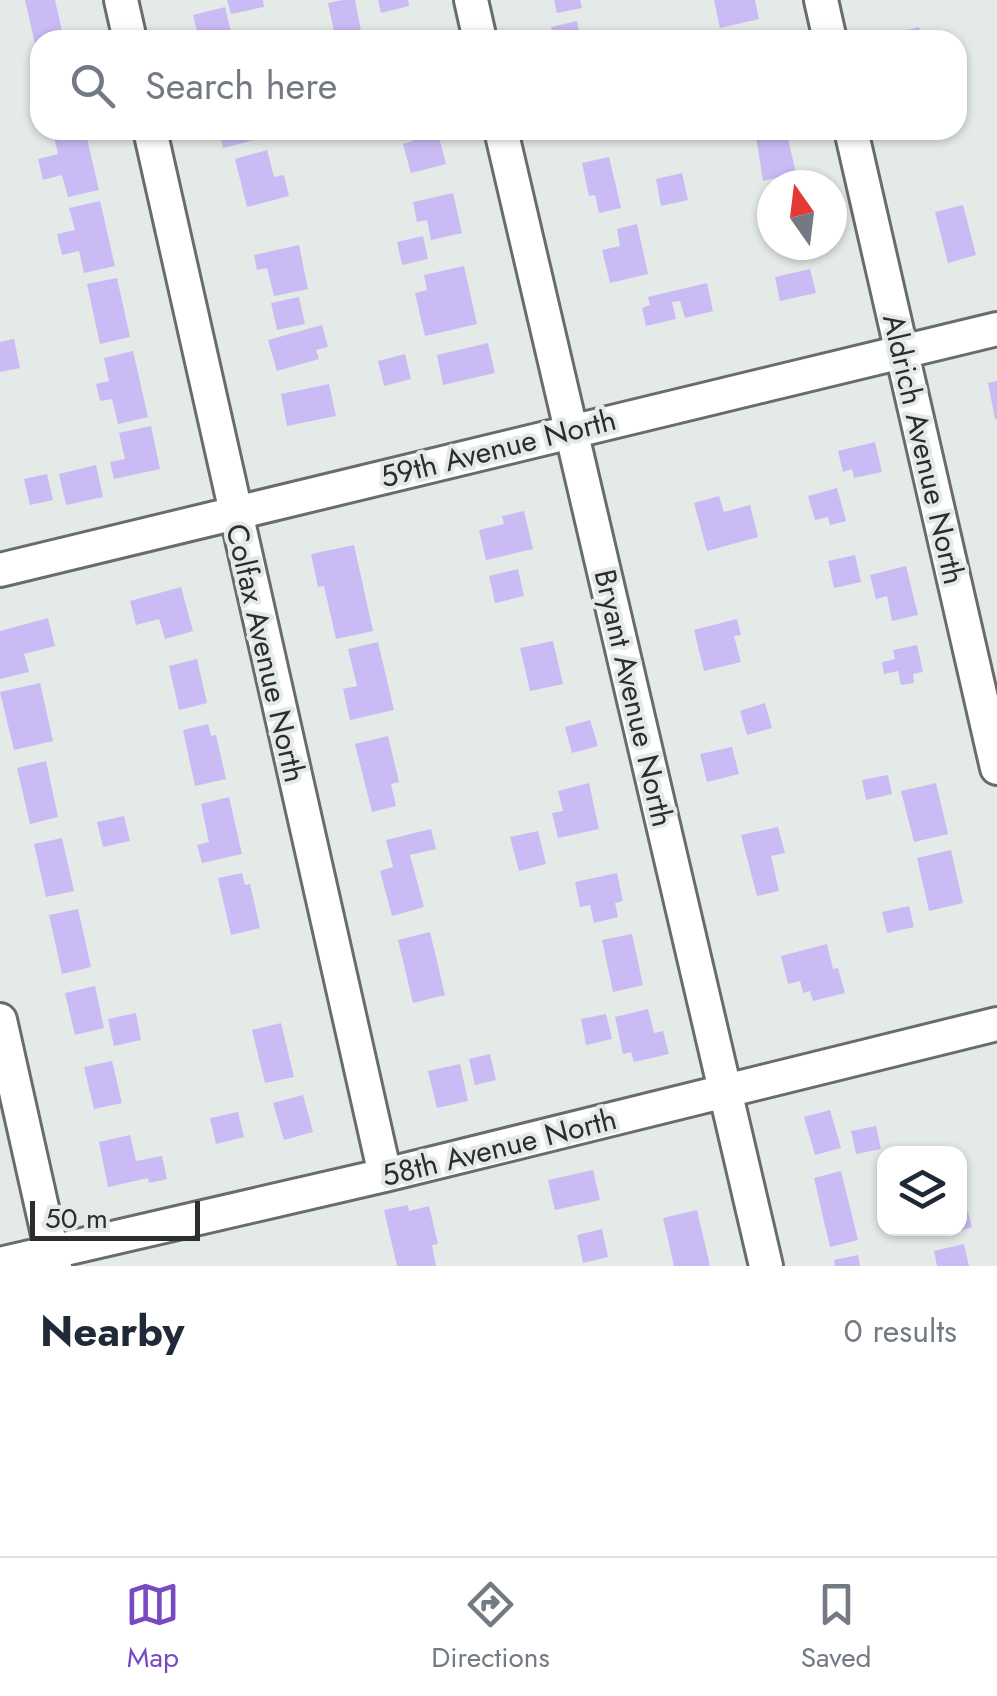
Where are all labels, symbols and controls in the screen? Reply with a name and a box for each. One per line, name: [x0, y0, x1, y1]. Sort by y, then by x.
search box: [30, 30, 967, 140]
icon: search: [65, 58, 120, 113]
text: Search here: [145, 58, 337, 113]
north arrow: [757, 170, 847, 260]
street label: Aldrich Avenue North: [872, 310, 976, 588]
street label: 59th Avenue North: [376, 398, 620, 498]
street label: Colfax Avenue North: [215, 520, 317, 786]
street label: Bryant Avenue North: [583, 565, 685, 831]
street label: 58th Avenue North: [377, 1097, 621, 1197]
map controls: [877, 1146, 967, 1236]
button: layers: [877, 1146, 967, 1236]
scale bar: [30, 1196, 200, 1240]
text: 50 m: [45, 1198, 108, 1239]
text: Nearby: [40, 1301, 184, 1362]
text: 0 results: [844, 1308, 957, 1354]
tab: Map: [125, 1577, 180, 1678]
tab: Directions: [431, 1577, 550, 1678]
tab: Saved: [801, 1577, 872, 1678]

